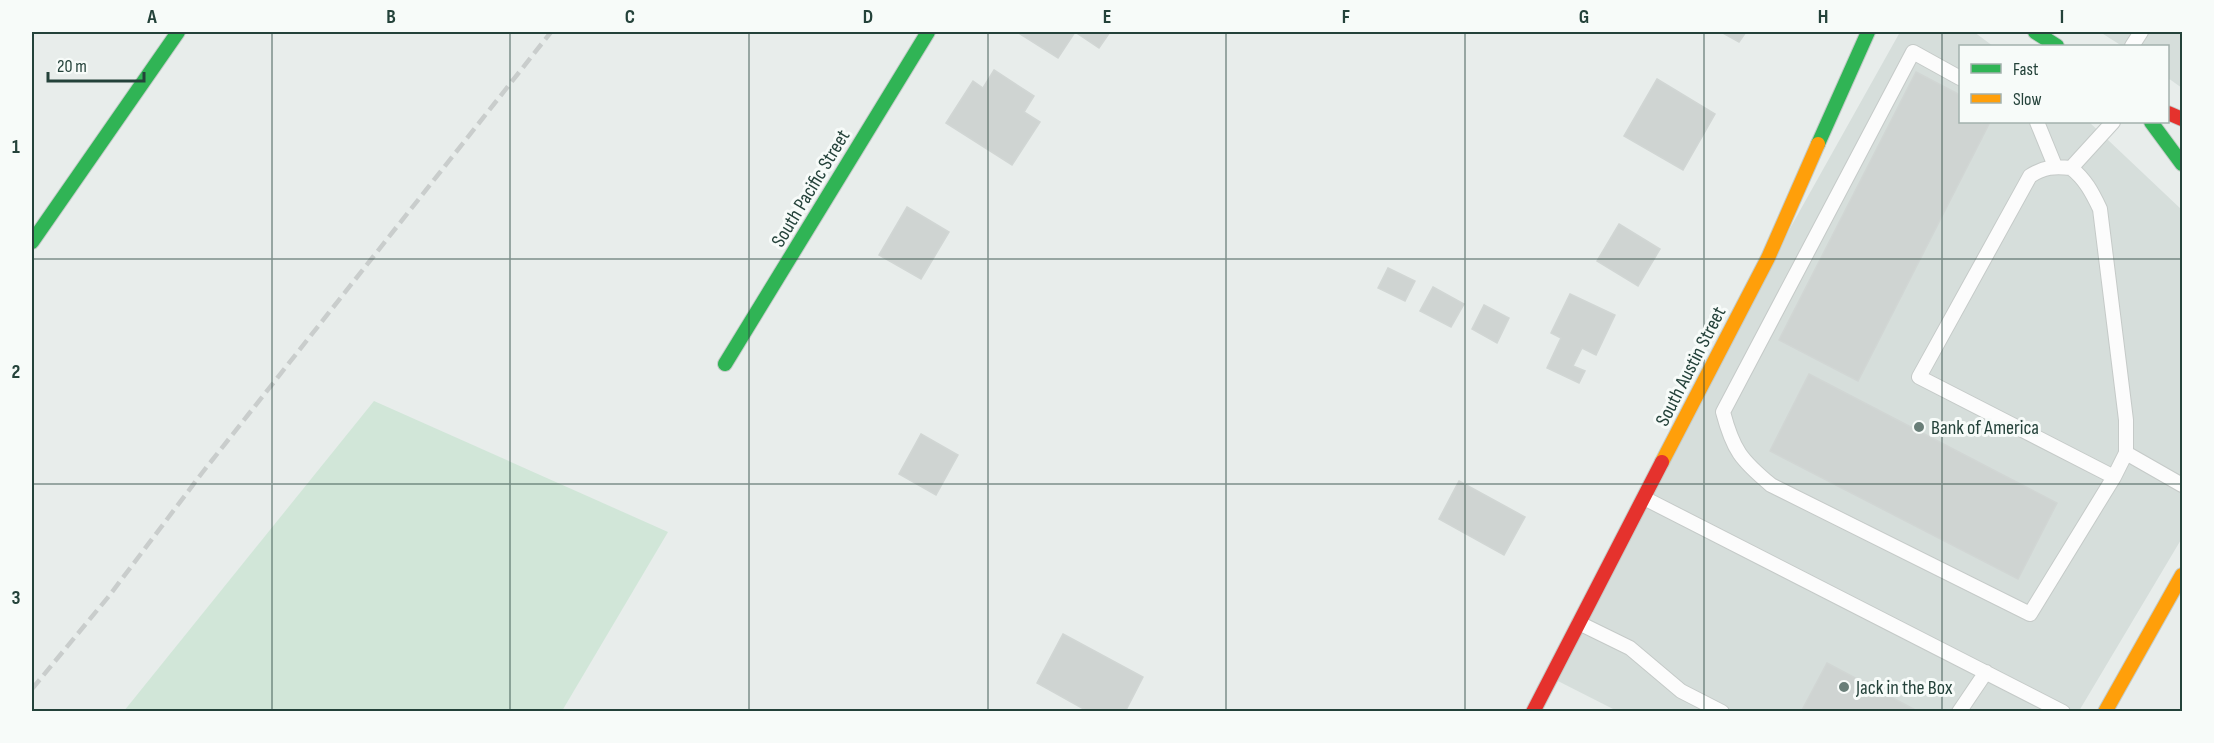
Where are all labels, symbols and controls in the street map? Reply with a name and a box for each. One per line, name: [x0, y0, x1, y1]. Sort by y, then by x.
text: A: [146, 5, 157, 29]
text: B: [386, 5, 396, 29]
text: C: [625, 5, 635, 29]
text: D: [863, 5, 873, 29]
text: E: [1103, 5, 1111, 29]
text: F: [1342, 5, 1350, 29]
text: G: [1579, 5, 1589, 29]
text: H: [1818, 5, 1828, 29]
text: I: [2060, 5, 2064, 29]
scale bar: [48, 45, 144, 83]
legend: [1959, 45, 2169, 123]
text: 20 m: [57, 56, 87, 77]
text: Fast: [2013, 59, 2039, 80]
text: Slow: [2013, 89, 2042, 110]
street label: South Pacific Street: [766, 125, 855, 252]
text: 1: [12, 135, 20, 159]
street label: South Austin Street: [1650, 303, 1731, 430]
text: 2: [12, 360, 20, 384]
place label: Bank of America: [1931, 416, 2039, 440]
marker: Bank of America: [1912, 420, 1926, 434]
text: 3: [12, 586, 21, 610]
place label: Jack in the Box: [1855, 676, 1953, 700]
marker: Jack in the Box: [1837, 680, 1851, 694]

